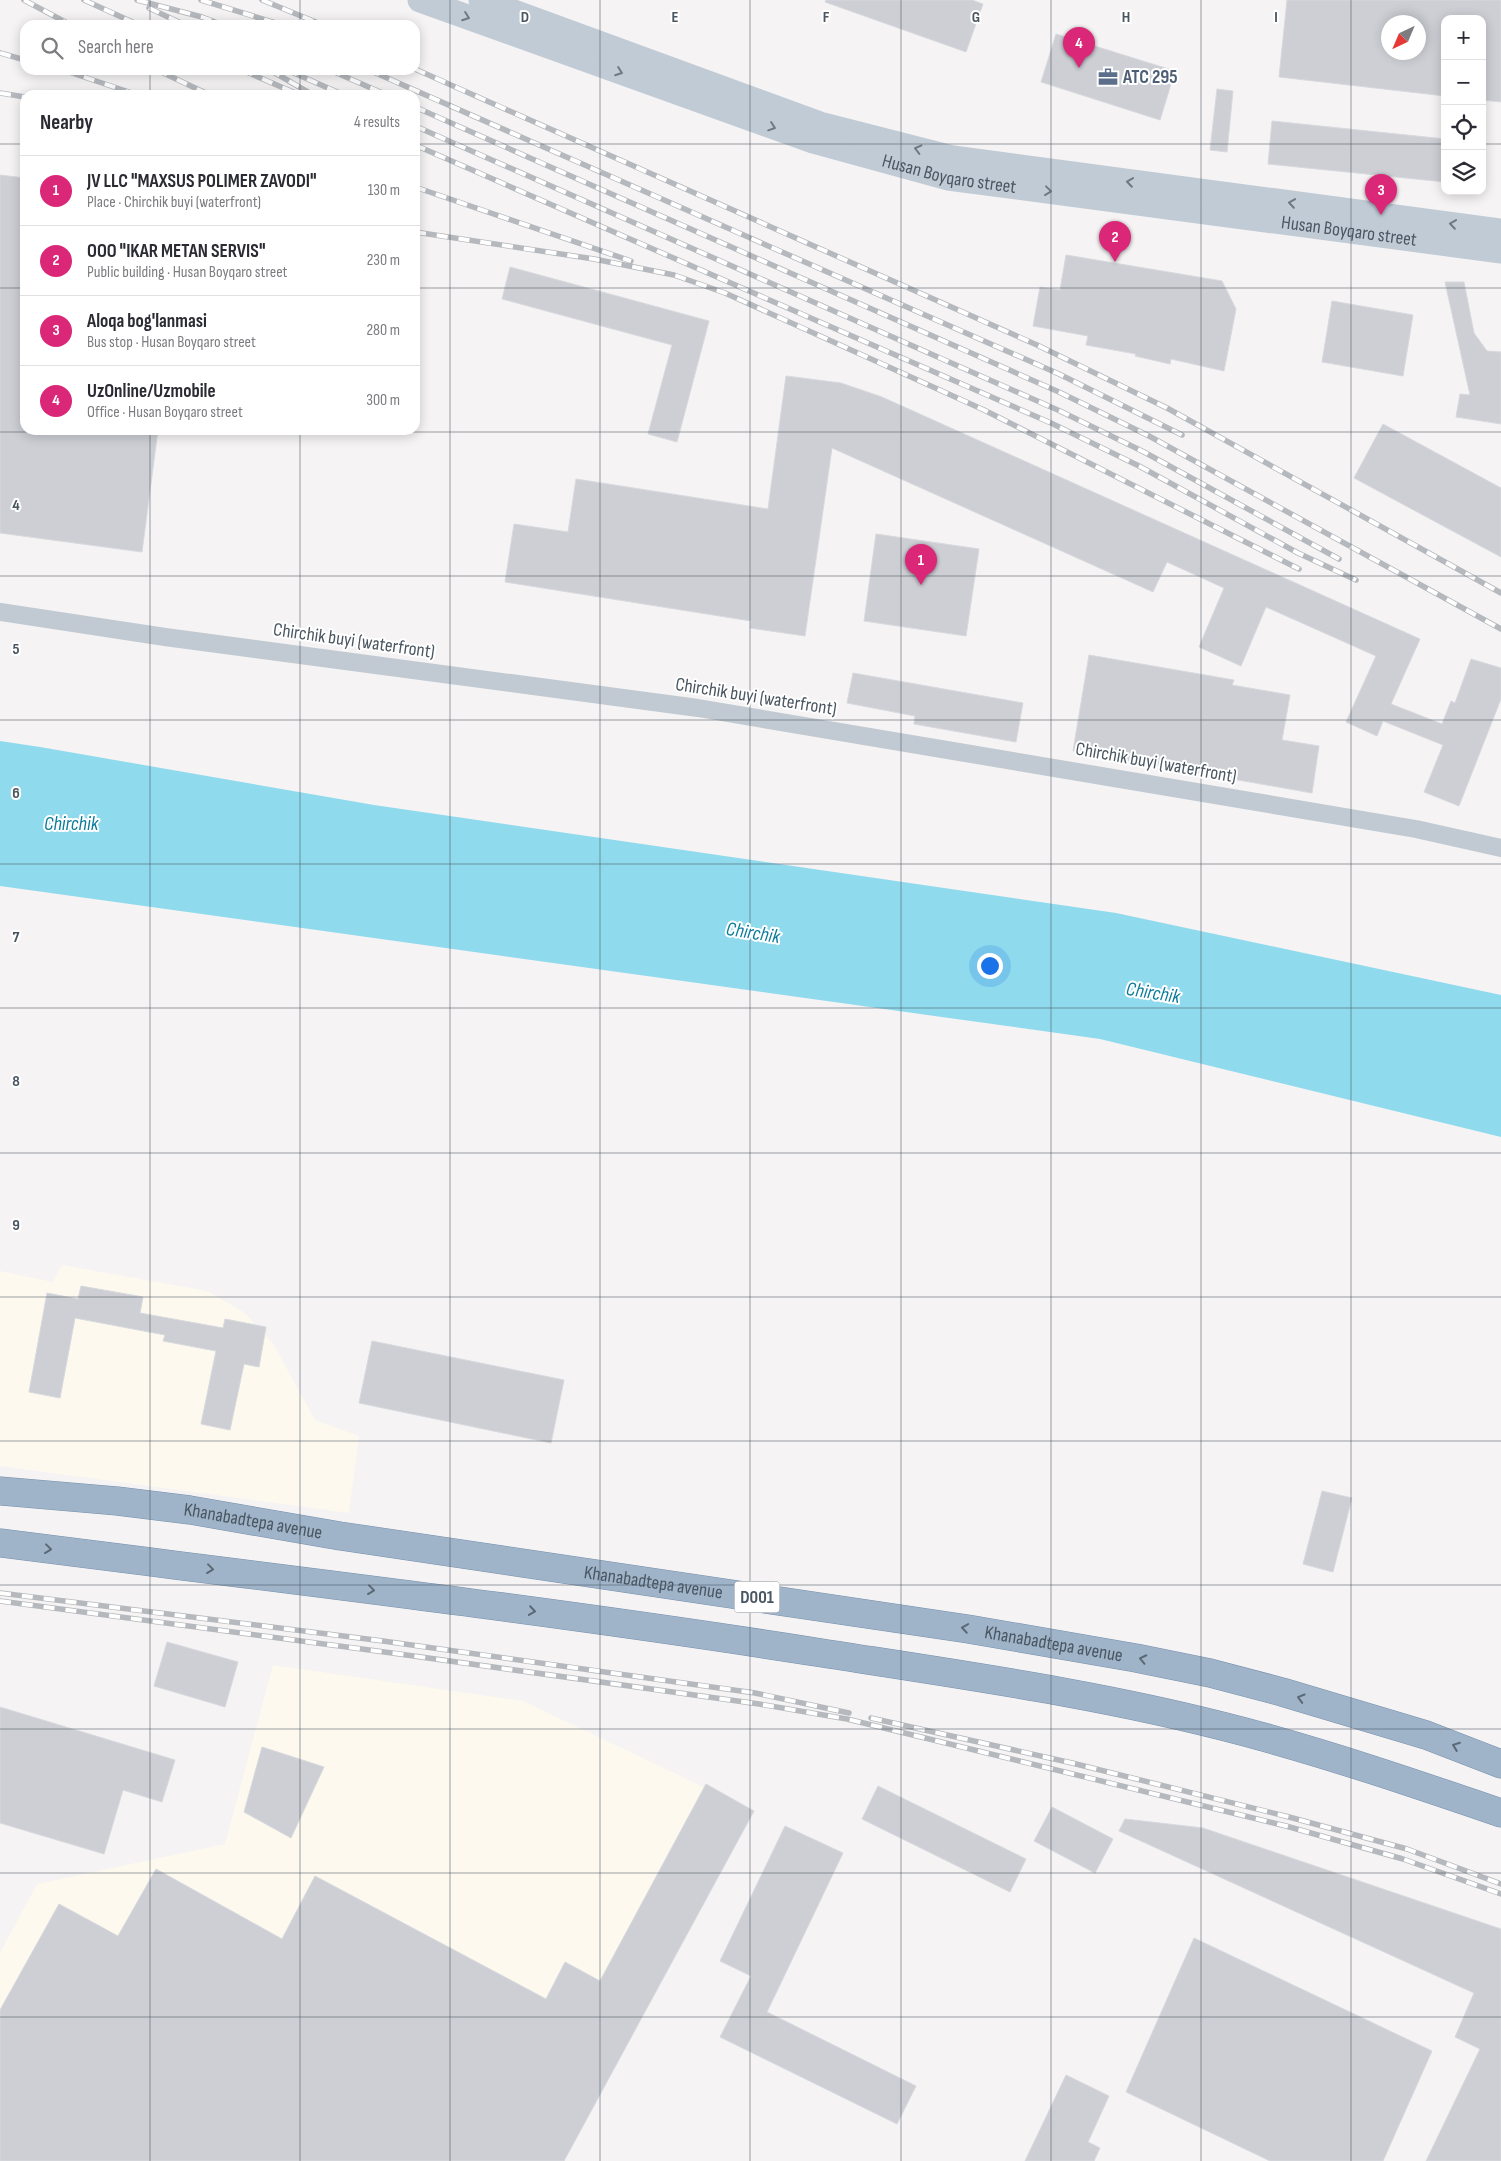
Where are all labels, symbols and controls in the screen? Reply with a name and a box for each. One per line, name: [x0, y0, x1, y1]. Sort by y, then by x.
text: D: [521, 8, 529, 27]
text: E: [672, 8, 679, 27]
text: F: [823, 8, 830, 27]
text: G: [972, 8, 980, 27]
text: H: [1122, 8, 1130, 27]
text: I: [1274, 8, 1278, 27]
one-way arrow: [461, 11, 470, 21]
north arrow: [1381, 15, 1426, 60]
map controls: [1441, 15, 1486, 195]
button: +: [1441, 15, 1486, 60]
search box: [20, 20, 420, 75]
pin: 4: [1063, 27, 1095, 68]
icon: search: [38, 34, 66, 62]
text: Search here: [78, 36, 154, 59]
button: −: [1441, 60, 1486, 105]
one-way arrow: [614, 66, 623, 76]
office icon: ATC 295: [1097, 66, 1119, 88]
place label: ATC 295: [1122, 66, 1178, 89]
button: locate: [1441, 105, 1486, 150]
text: Nearby: [40, 110, 93, 135]
text: 4 results: [354, 113, 400, 132]
one-way arrow: [767, 121, 776, 131]
one-way arrow: [914, 144, 923, 155]
street label: Husan Boyqaro street: [880, 149, 1018, 198]
button: layers: [1441, 150, 1486, 195]
text: JV LLC "MAXSUS POLIMER ZAVODI": [87, 170, 317, 193]
pin: 3: [1365, 174, 1397, 215]
one-way arrow: [1126, 177, 1135, 187]
text: 1: [53, 181, 59, 200]
text: 130 m: [368, 181, 400, 200]
one-way arrow: [1044, 186, 1053, 196]
text: Place · Chirchik buyi (waterfront): [87, 193, 261, 212]
one-way arrow: [1287, 198, 1295, 209]
street label: Husan Boyqaro street: [1280, 211, 1418, 251]
one-way arrow: [1448, 219, 1456, 230]
pin: 2: [1099, 221, 1131, 262]
text: OOO "IKAR METAN SERVIS": [87, 240, 265, 263]
text: 2: [52, 251, 60, 270]
text: 230 m: [367, 251, 400, 270]
text: Public building · Husan Boyqaro street: [87, 263, 287, 282]
text: Aloqa bog'lanmasi: [87, 310, 207, 333]
text: 3: [52, 321, 60, 340]
text: 280 m: [366, 321, 400, 340]
text: Bus stop · Husan Boyqaro street: [87, 333, 256, 352]
text: UzOnline/Uzmobile: [87, 380, 216, 403]
text: 4: [52, 391, 60, 410]
text: 300 m: [366, 391, 400, 410]
text: Office · Husan Boyqaro street: [87, 403, 243, 422]
text: 4: [12, 496, 20, 515]
pin: 1: [905, 544, 937, 585]
street label: Chirchik buyi (waterfront): [272, 618, 436, 664]
text: 5: [12, 640, 20, 659]
street label: Chirchik buyi (waterfront): [674, 673, 838, 721]
street label: Chirchik buyi (waterfront): [1074, 738, 1238, 788]
text: 6: [12, 784, 20, 803]
water label: Chirchik: [44, 812, 99, 836]
water label: Chirchik: [724, 917, 782, 949]
text: 7: [13, 928, 20, 947]
your location: [977, 953, 1003, 979]
water label: Chirchik: [1124, 977, 1182, 1009]
text: 8: [12, 1072, 20, 1091]
text: 9: [12, 1216, 20, 1235]
street label: Khanabadtepa avenue: [183, 1498, 324, 1544]
one-way arrow: [45, 1543, 53, 1554]
street label: Khanabadtepa avenue: [582, 1561, 724, 1604]
one-way arrow: [205, 1564, 214, 1574]
road number: D001: [734, 1581, 780, 1612]
one-way arrow: [367, 1584, 375, 1595]
one-way arrow: [528, 1605, 536, 1615]
street label: Khanabadtepa avenue: [983, 1621, 1125, 1667]
one-way arrow: [961, 1624, 970, 1634]
one-way arrow: [1138, 1654, 1147, 1665]
one-way arrow: [1297, 1693, 1305, 1703]
one-way arrow: [1452, 1742, 1460, 1752]

